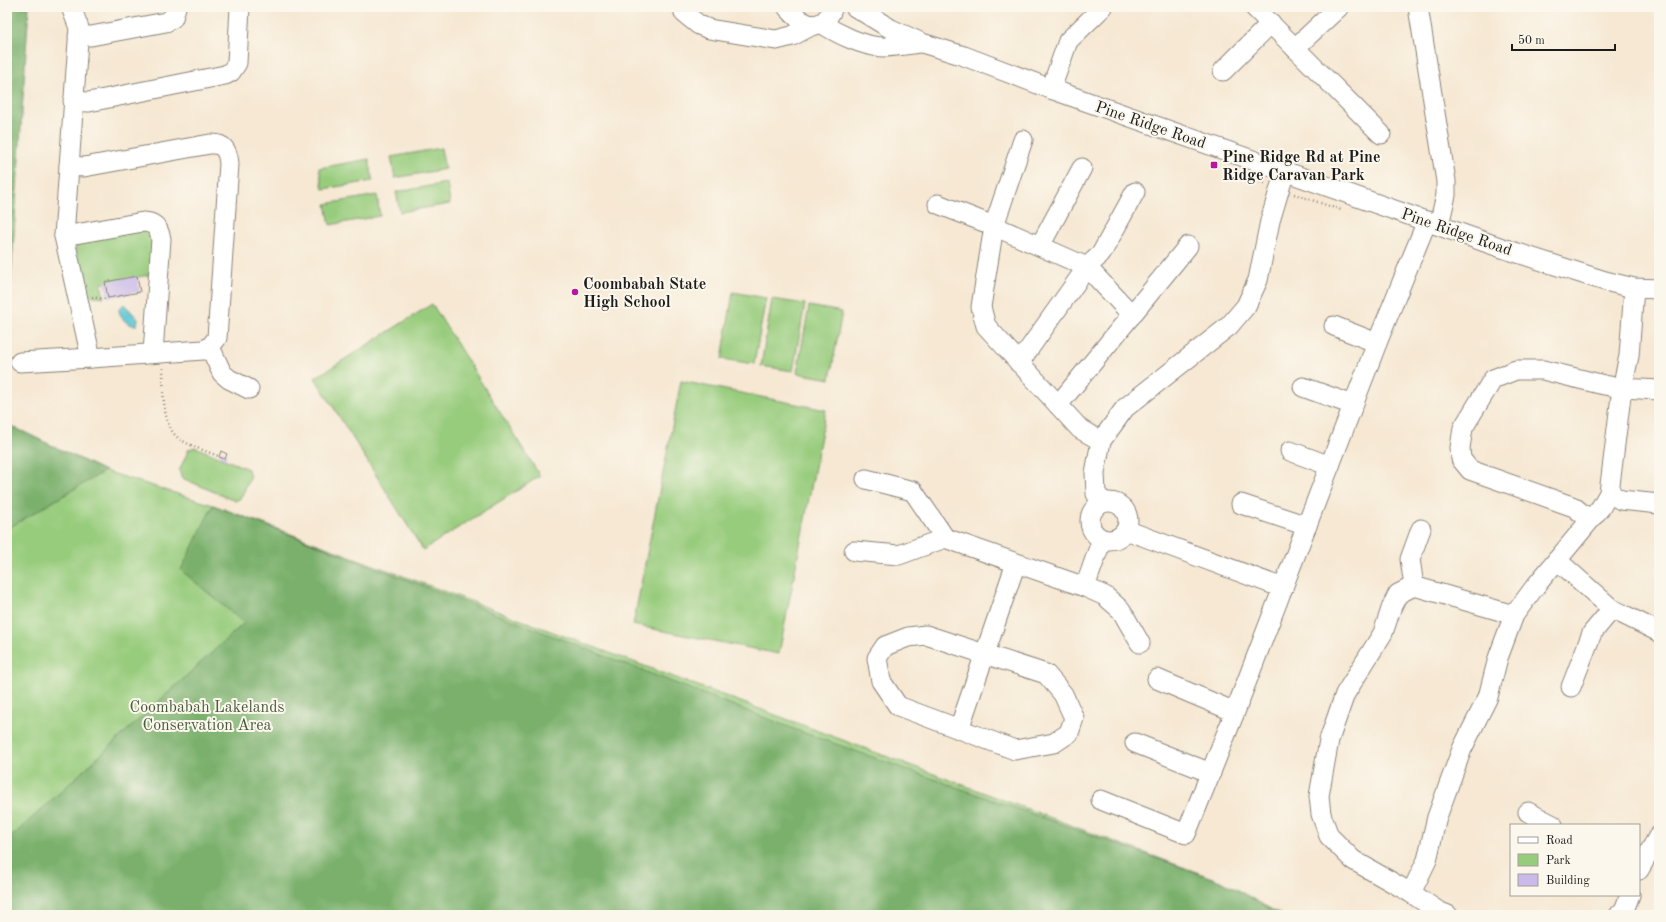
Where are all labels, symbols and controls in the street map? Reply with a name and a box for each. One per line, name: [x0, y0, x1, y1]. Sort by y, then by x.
scale bar: [1512, 26, 1615, 52]
text: 50 m: [1518, 34, 1545, 47]
street label: Pine Ridge Road: [1093, 99, 1208, 152]
place label: Pine Ridge Rd at Pine Ridge Caravan Park: [1222, 150, 1380, 184]
marker: Pine Ridge Rd at Pine Ridge Caravan Park: [1209, 160, 1219, 170]
street label: Pine Ridge Road: [1399, 206, 1514, 259]
place label: Coombabah State High School: [583, 277, 706, 311]
marker: Coombabah State High School: [570, 287, 580, 297]
park label: Coombabah Lakelands Conservation Area: [129, 700, 285, 734]
legend: [1510, 824, 1640, 896]
text: Road: [1546, 835, 1573, 847]
text: Park: [1546, 855, 1571, 867]
text: Building: [1546, 875, 1590, 887]

